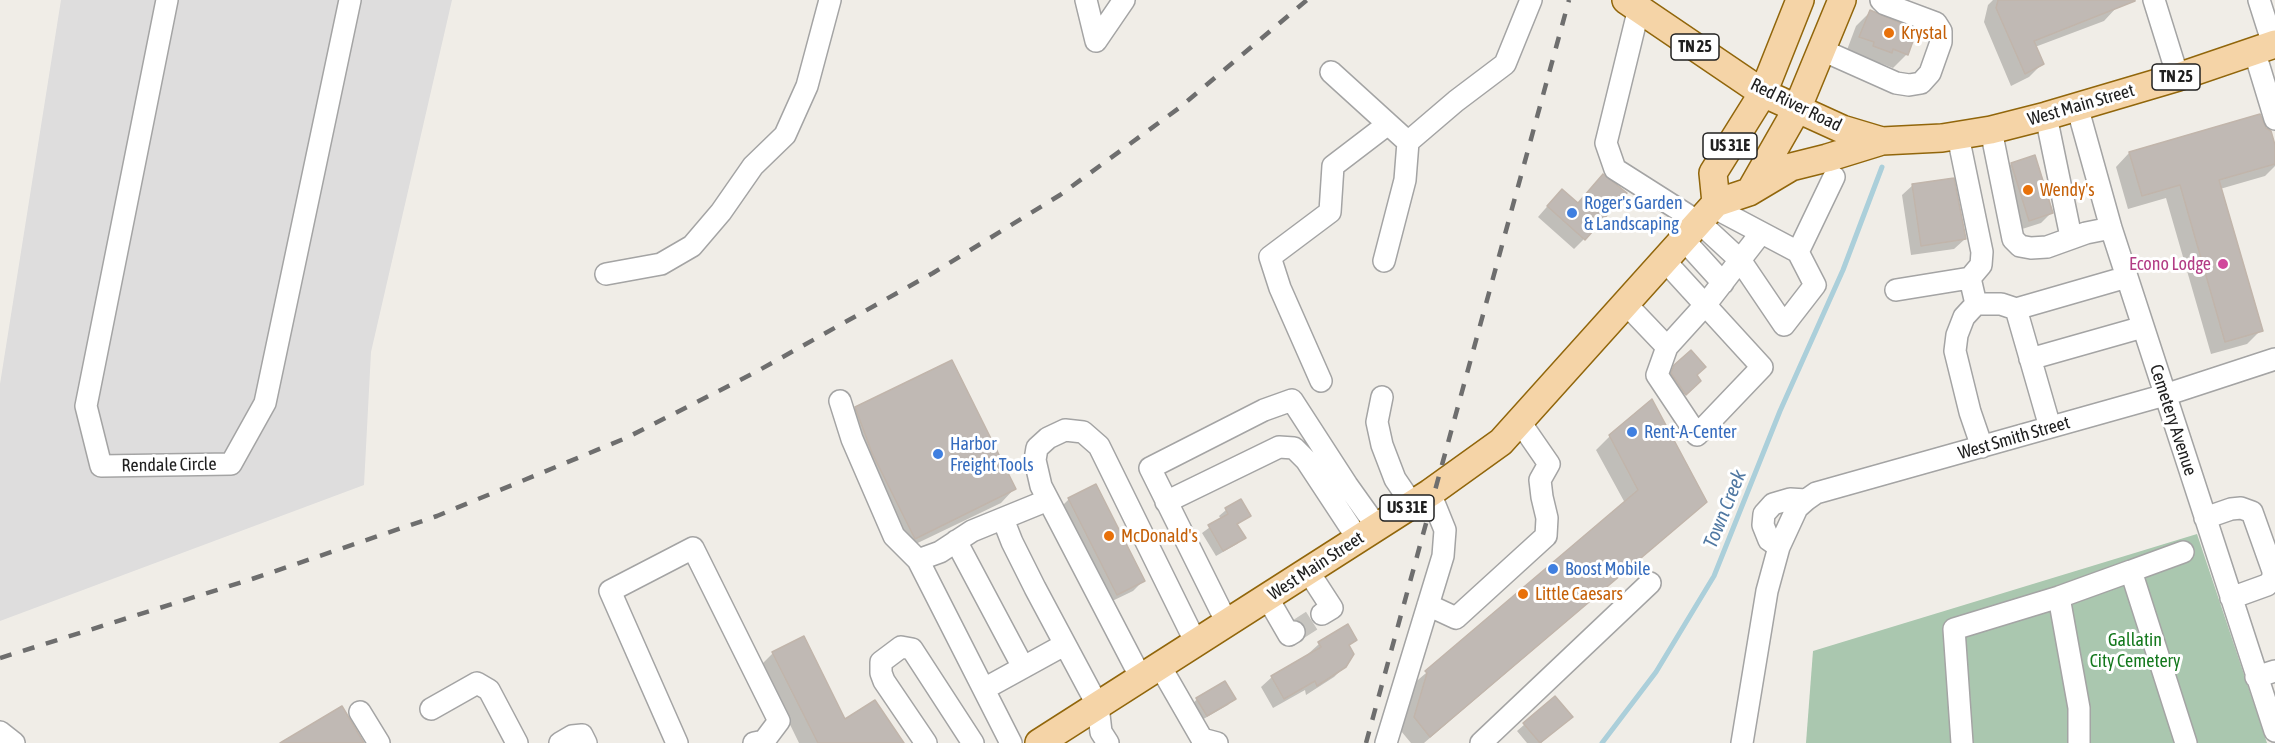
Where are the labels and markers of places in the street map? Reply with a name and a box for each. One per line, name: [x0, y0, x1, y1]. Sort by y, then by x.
place label: Krystal: [1901, 22, 1947, 44]
marker: Krystal: [1882, 26, 1896, 40]
place label: Wendy's: [2040, 179, 2095, 201]
marker: Wendy's: [2021, 183, 2035, 197]
place label: Roger's Garden & Landscaping: [1584, 192, 1683, 234]
marker: Roger's Garden & Landscaping: [1565, 206, 1579, 220]
place label: Econo Lodge: [2129, 253, 2211, 275]
marker: Econo Lodge: [2216, 257, 2230, 271]
place label: Rent-A-Center: [1644, 421, 1736, 443]
marker: Rent-A-Center: [1625, 425, 1639, 439]
place label: Harbor Freight Tools: [950, 433, 1034, 476]
marker: Harbor Freight Tools: [931, 447, 945, 461]
place label: McDonald's: [1121, 525, 1198, 547]
marker: McDonald's: [1102, 529, 1116, 543]
place label: Boost Mobile: [1565, 558, 1650, 580]
marker: Boost Mobile: [1546, 562, 1560, 576]
place label: Little Caesars: [1535, 583, 1623, 605]
marker: Little Caesars: [1516, 587, 1530, 601]

